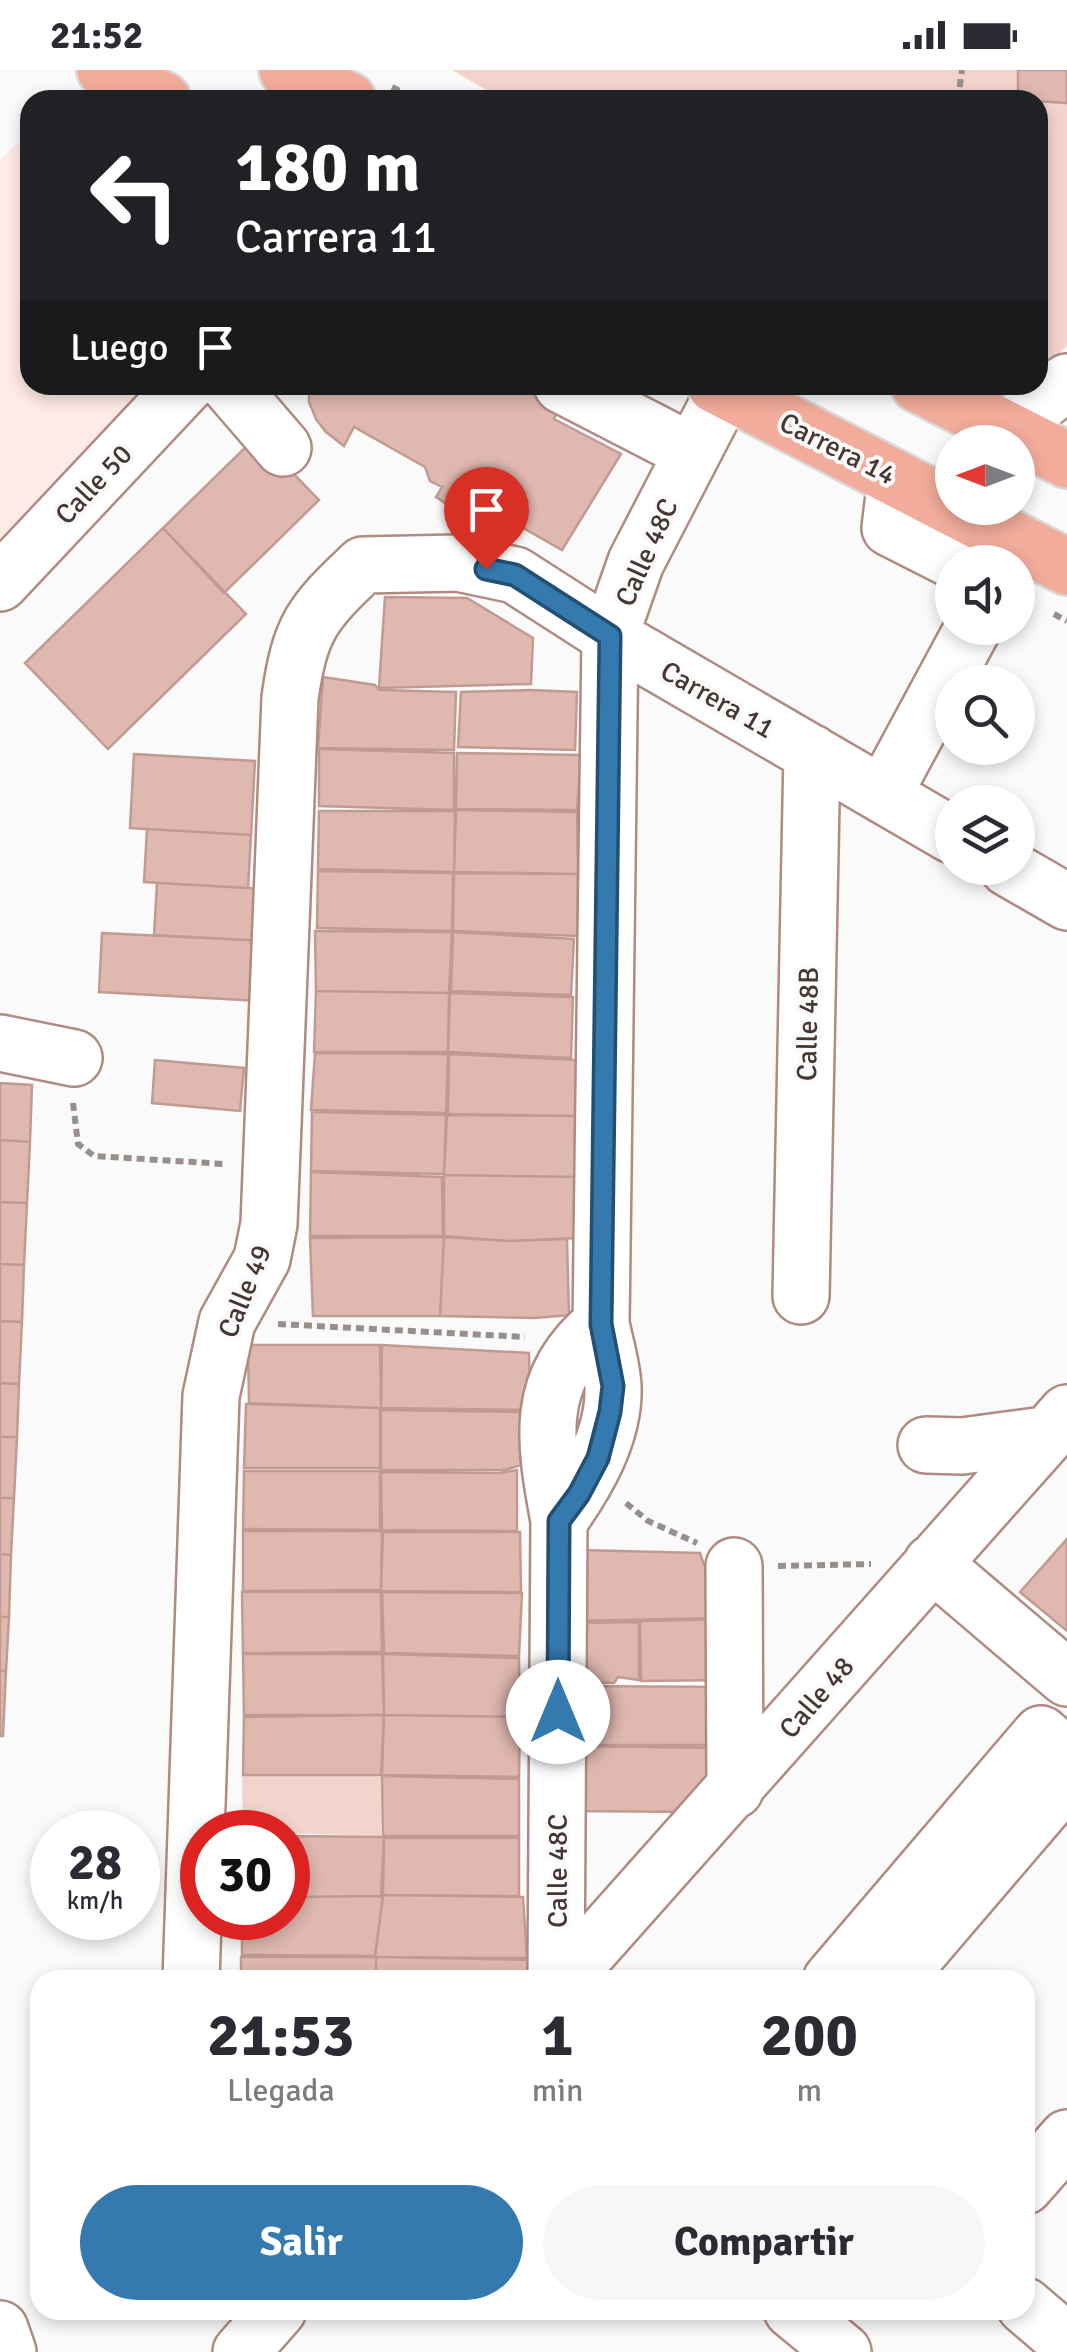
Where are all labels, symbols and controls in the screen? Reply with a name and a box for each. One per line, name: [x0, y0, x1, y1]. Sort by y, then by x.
text: 21:52: [50, 12, 143, 59]
text: 180 m: [235, 124, 420, 210]
icon: left: [70, 130, 200, 260]
text: Carrera 11: [235, 210, 437, 265]
icon: arrive: [188, 320, 243, 375]
text: Luego: [70, 324, 168, 371]
street label: Carrera 14: [774, 405, 901, 493]
north arrow: [935, 425, 1035, 525]
map controls: [935, 425, 1035, 885]
street label: Calle 50: [48, 438, 139, 532]
pin: [444, 467, 529, 570]
icon: arrive: [459, 482, 514, 537]
street label: Calle 48C: [608, 493, 686, 611]
button: sound: [935, 545, 1035, 645]
street label: Carrera 11: [655, 654, 780, 746]
button: search: [935, 665, 1035, 765]
button: layers: [935, 785, 1035, 885]
street label: Calle 48B: [790, 967, 826, 1081]
street label: Calle 49: [211, 1240, 279, 1343]
street label: Calle 48: [772, 1650, 861, 1745]
position arrow: [506, 1660, 610, 1764]
speed limit sign: 30: [180, 1810, 310, 1940]
street label: Calle 48C: [541, 1814, 575, 1928]
text: 28: [68, 1832, 122, 1894]
text: km/h: [67, 1885, 123, 1916]
text: 21:53: [207, 1999, 355, 2073]
text: 1: [541, 1999, 574, 2073]
text: 200: [761, 1999, 858, 2073]
text: Llegada: [227, 2071, 335, 2110]
text: min: [532, 2071, 583, 2110]
text: m: [796, 2071, 822, 2110]
button: Salir: [80, 2185, 523, 2300]
button: Compartir: [543, 2185, 985, 2300]

